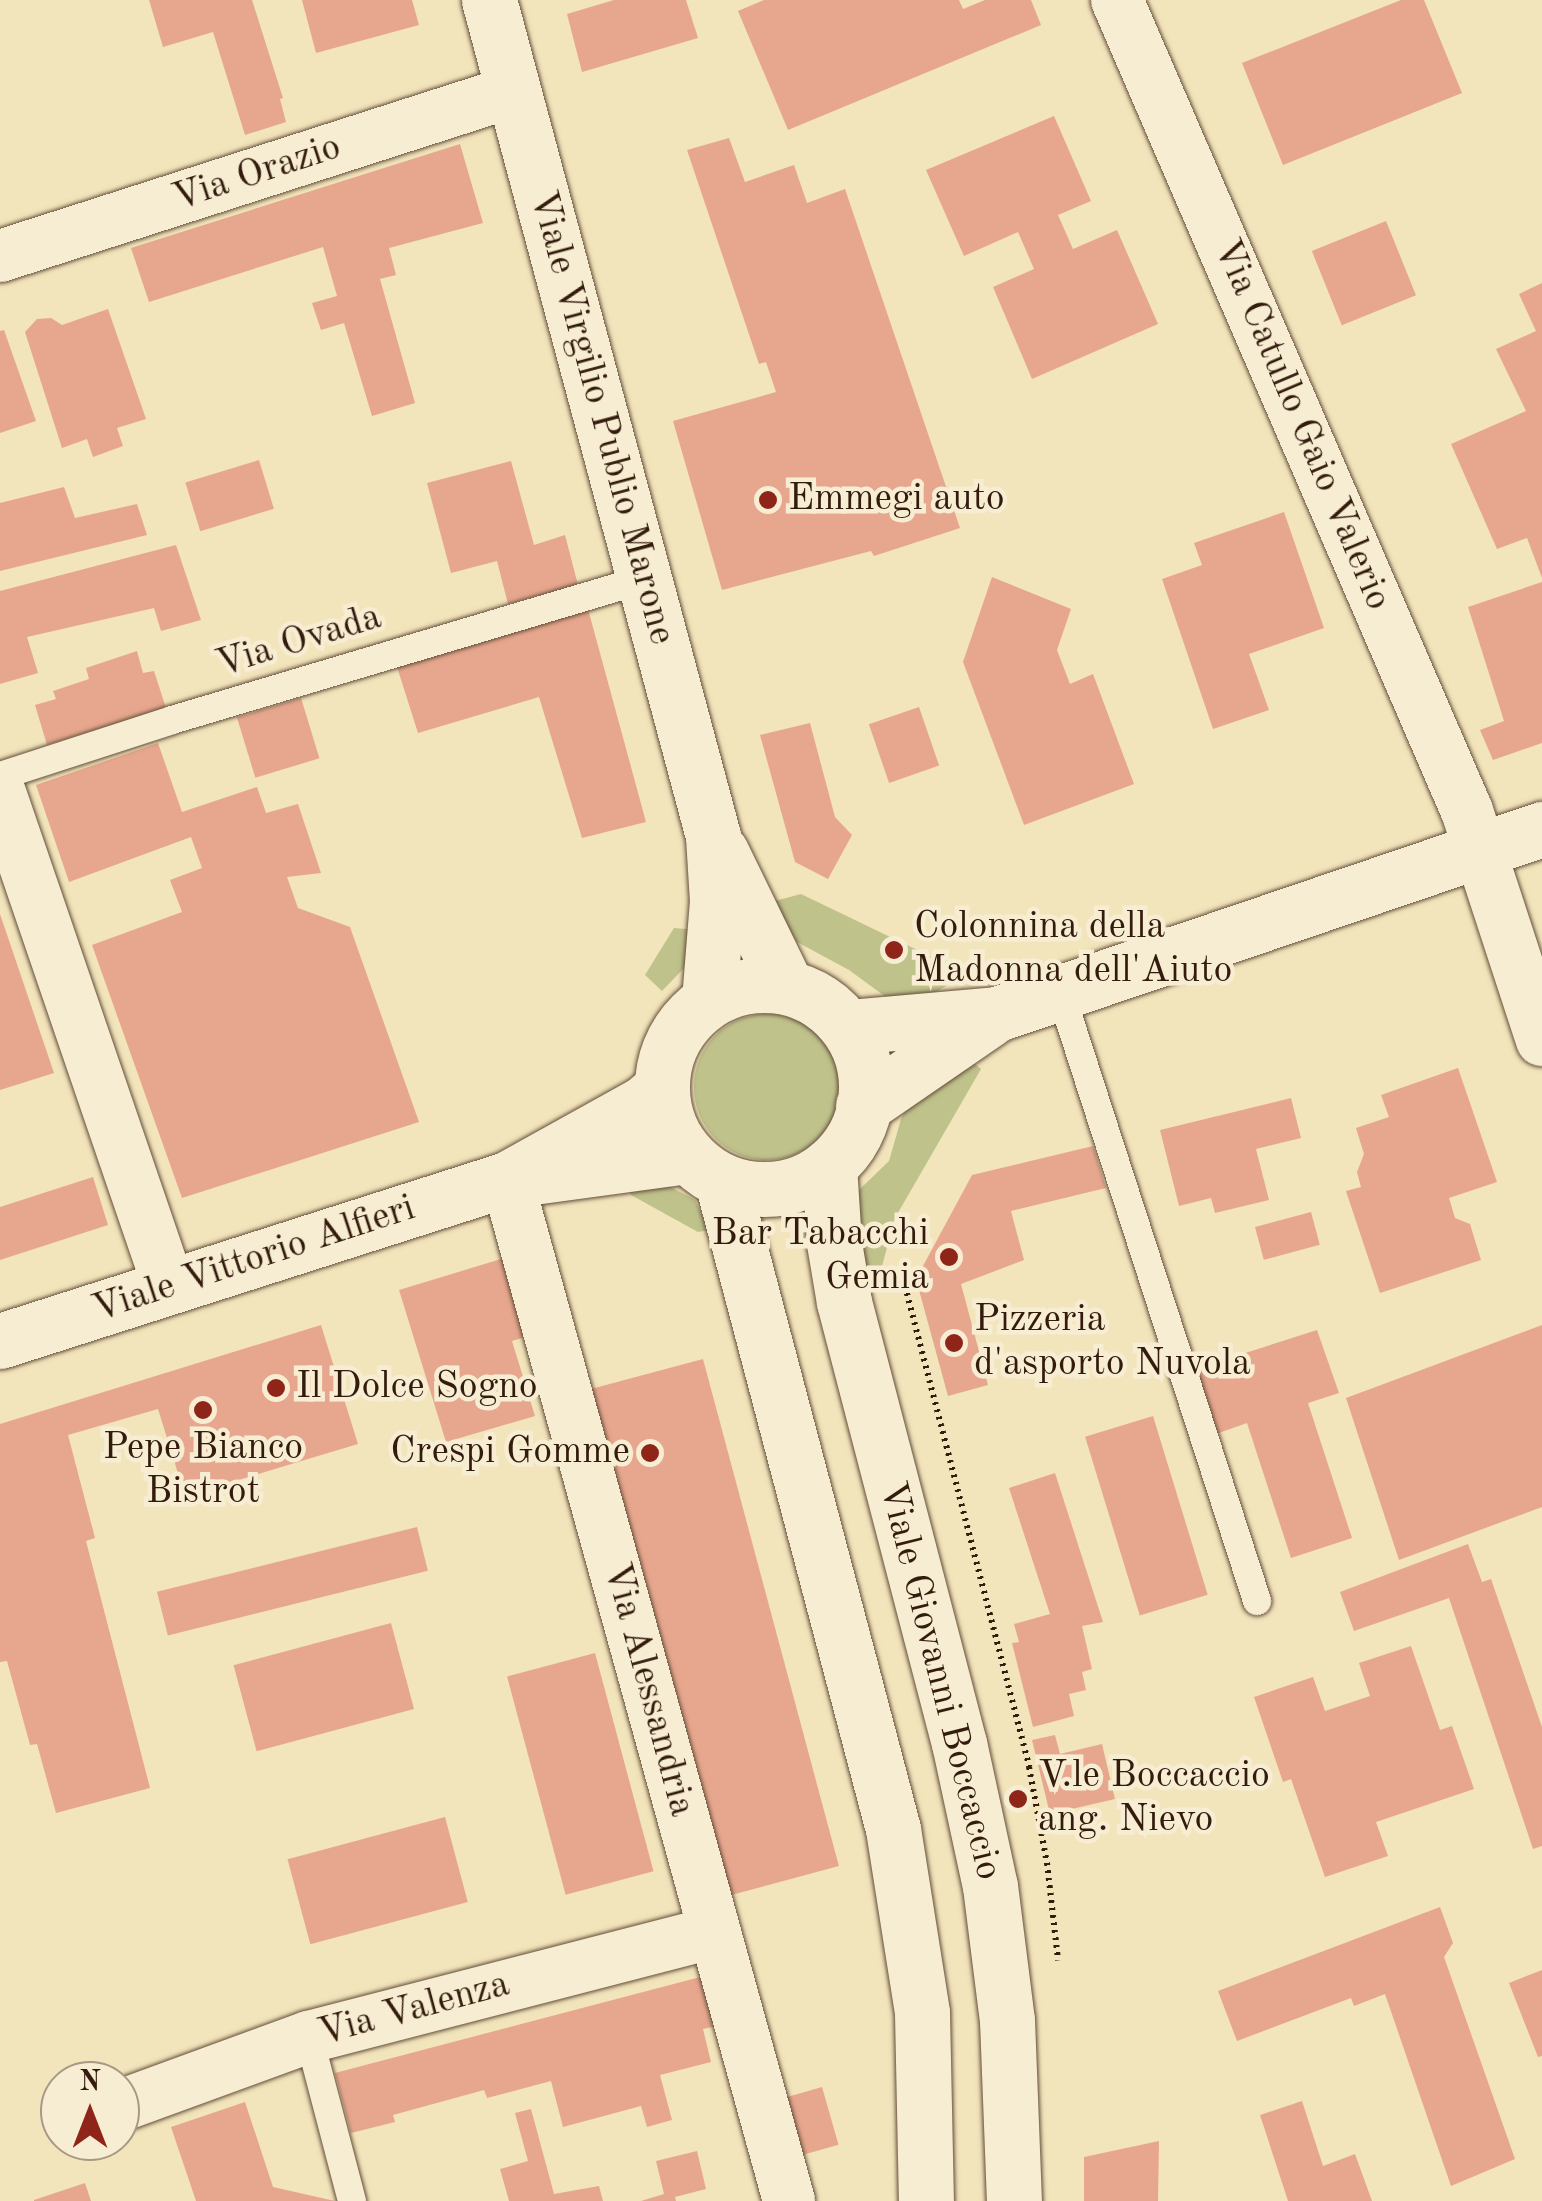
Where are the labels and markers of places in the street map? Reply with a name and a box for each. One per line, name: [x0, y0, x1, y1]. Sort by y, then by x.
place label: Emmegi auto: [788, 477, 1005, 523]
marker: Emmegi auto: [757, 489, 779, 511]
place label: Colonnina della Madonna dell'Aiuto: [914, 905, 1232, 994]
marker: Colonnina della Madonna dell'Aiuto: [883, 939, 905, 961]
place label: Bar Tabacchi Gemia: [712, 1212, 929, 1302]
marker: Bar Tabacchi Gemia: [938, 1246, 960, 1268]
place label: Pizzeria d'asporto Nuvola: [974, 1298, 1251, 1388]
marker: Pizzeria d'asporto Nuvola: [943, 1332, 965, 1354]
place label: Il Dolce Sogno: [296, 1365, 538, 1411]
marker: Il Dolce Sogno: [265, 1377, 287, 1399]
marker: Pepe Bianco Bistrot: [192, 1399, 214, 1421]
place label: Pepe Bianco Bistrot: [103, 1426, 303, 1516]
place label: Crespi Gomme: [390, 1430, 630, 1476]
marker: Crespi Gomme: [639, 1442, 661, 1464]
place label: V.le Boccaccio ang. Nievo: [1038, 1754, 1270, 1844]
marker: V.le Boccaccio ang. Nievo: [1007, 1788, 1029, 1810]

